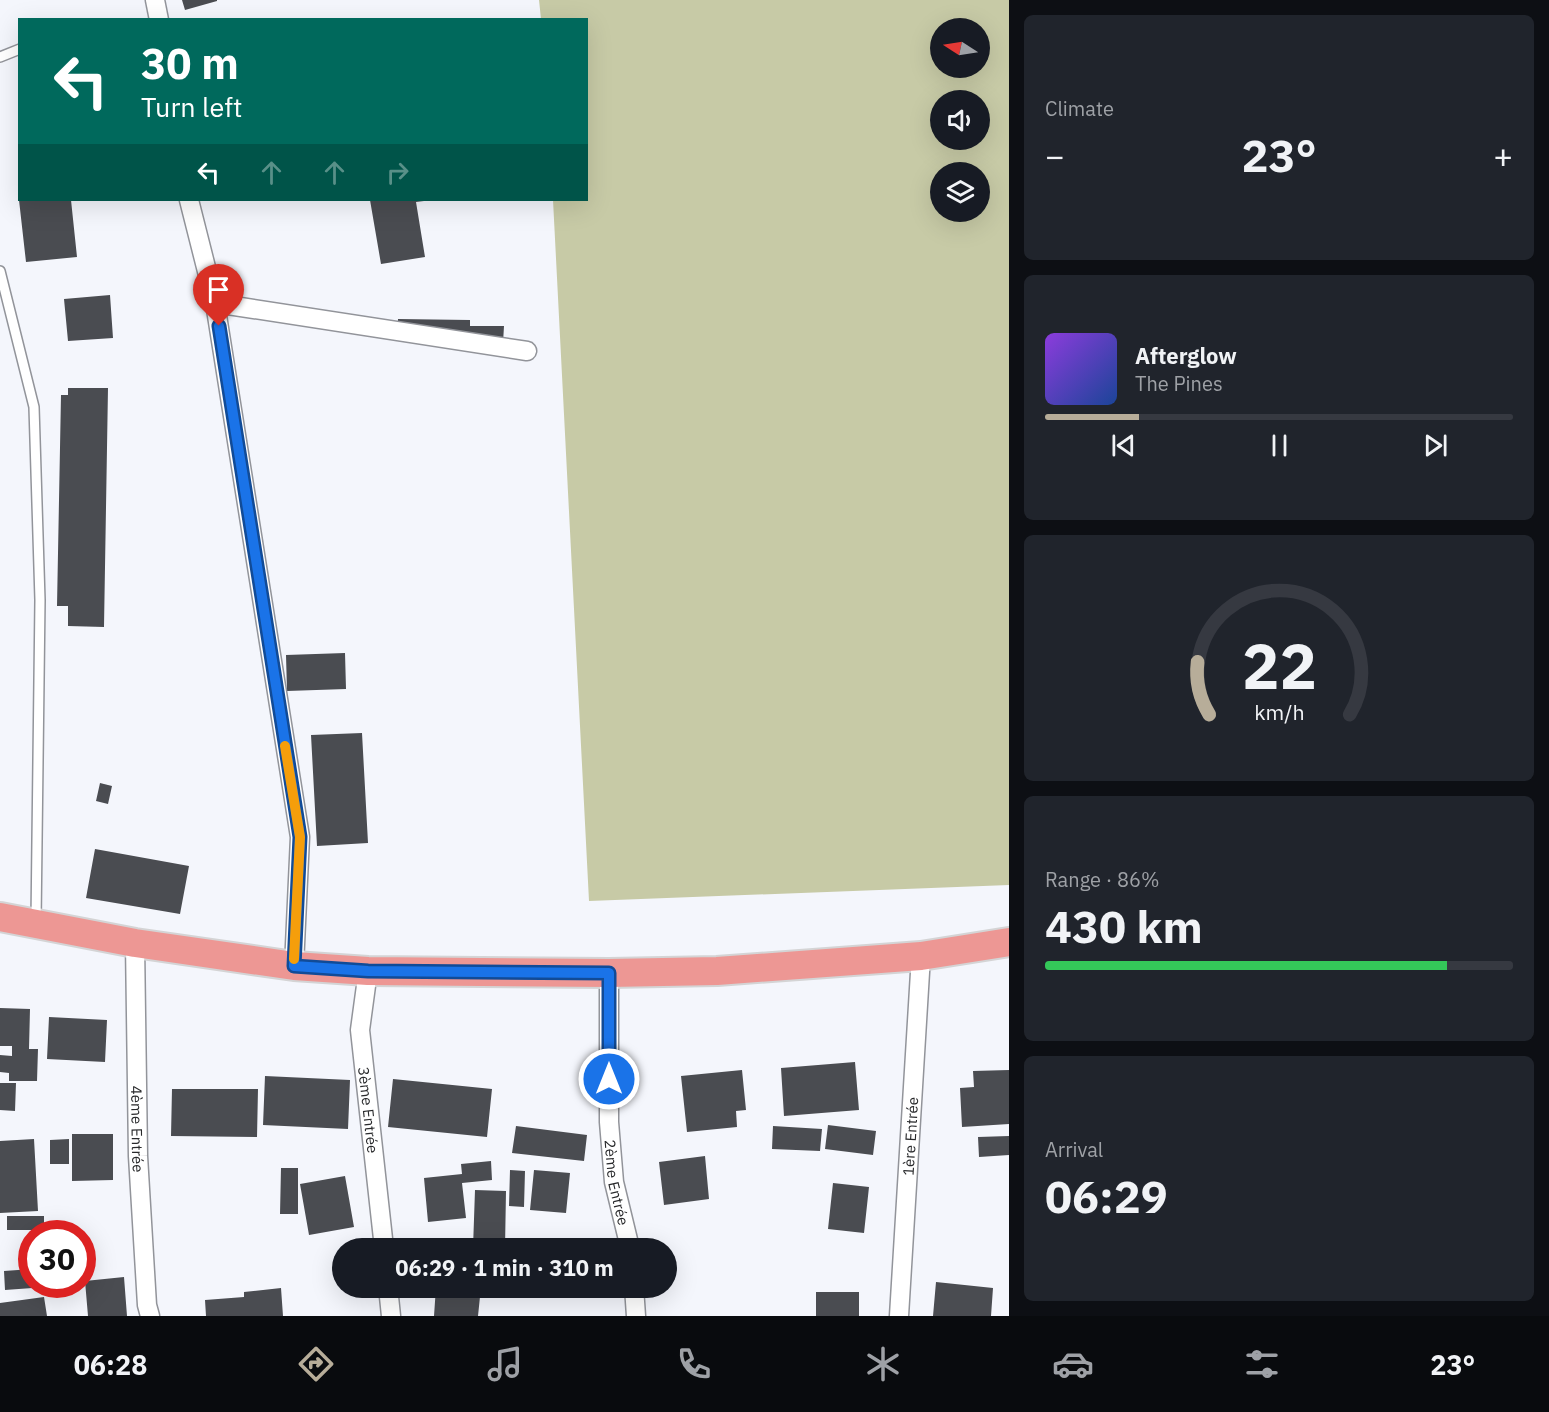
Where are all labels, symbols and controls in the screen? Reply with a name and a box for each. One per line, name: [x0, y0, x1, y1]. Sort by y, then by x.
north arrow: [930, 18, 990, 78]
map controls: [930, 18, 990, 222]
text: 30 m: [141, 36, 239, 91]
icon: left: [42, 42, 120, 120]
text: Turn left: [141, 89, 242, 124]
button: sound: [930, 90, 990, 150]
text: Climate: [1045, 95, 1114, 122]
text: 23°: [1241, 126, 1317, 184]
text: −: [1045, 134, 1065, 177]
text: +: [1493, 134, 1513, 177]
icon: left: [192, 156, 225, 189]
icon: ahead: [255, 156, 288, 189]
icon: ahead: [318, 156, 351, 189]
icon: right: [381, 156, 414, 189]
button: layers: [930, 162, 990, 222]
pin: [193, 264, 244, 326]
icon: arrive: [202, 273, 235, 306]
text: Afterglow: [1135, 341, 1237, 370]
text: The Pines: [1135, 370, 1223, 397]
icon: previous: [1107, 429, 1140, 462]
icon: pause: [1263, 429, 1296, 462]
icon: next: [1419, 429, 1452, 462]
text: 22: [1242, 625, 1316, 706]
text: km/h: [1254, 698, 1304, 726]
text: Range · 86%: [1045, 866, 1160, 893]
text: 430 km: [1045, 897, 1203, 955]
position arrow: [577, 1047, 641, 1111]
street label: 3ème Entrée: [355, 1066, 383, 1154]
street label: 4ème Entrée: [128, 1086, 148, 1173]
street label: 1ère Entrée: [898, 1096, 922, 1176]
text: Arrival: [1045, 1136, 1103, 1163]
street label: 2ème Entrée: [601, 1139, 634, 1227]
text: 06:29: [1045, 1167, 1168, 1225]
speed limit sign: 30: [18, 1220, 96, 1298]
text: 06:29 · 1 min · 310 m: [395, 1253, 614, 1282]
icon: directions: [295, 1343, 337, 1385]
icon: music: [484, 1343, 526, 1385]
icon: phone: [673, 1343, 715, 1385]
icon: climate: [862, 1343, 904, 1385]
icon: car: [1052, 1343, 1094, 1385]
icon: filters: [1241, 1343, 1283, 1385]
text: 06:28: [74, 1347, 147, 1382]
text: 23°: [1430, 1347, 1475, 1382]

